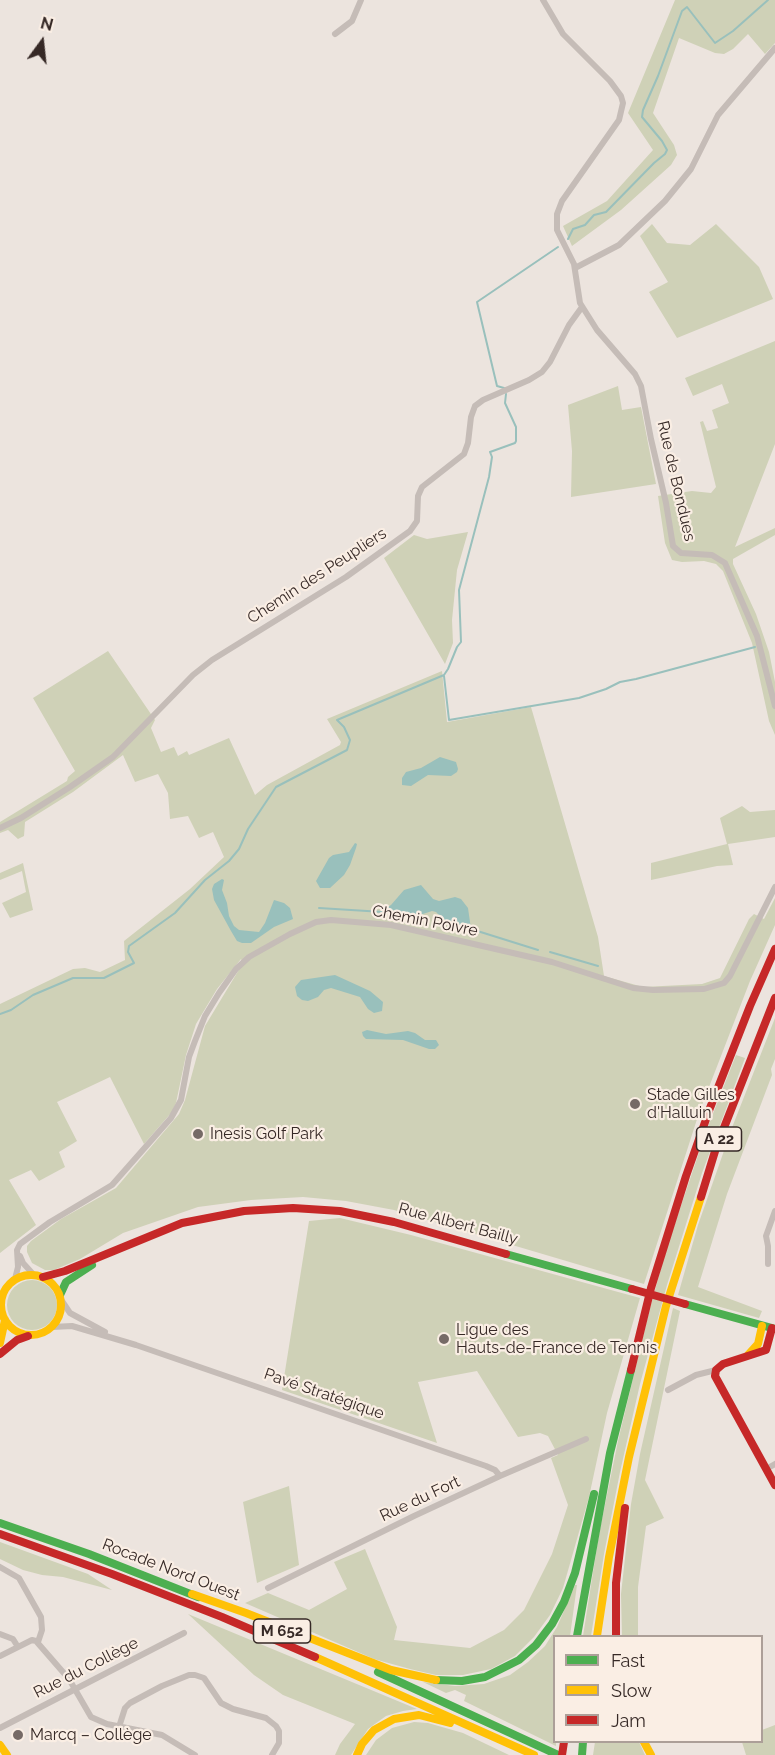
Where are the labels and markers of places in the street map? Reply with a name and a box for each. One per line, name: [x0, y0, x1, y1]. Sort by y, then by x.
place label: Stade Gilles d'Halluin: [647, 1085, 735, 1123]
marker: Stade Gilles d'Halluin: [628, 1097, 642, 1111]
place label: Inesis Golf Park: [210, 1124, 323, 1144]
marker: Inesis Golf Park: [191, 1127, 205, 1141]
place label: Ligue des Hauts-de-France de Tennis: [456, 1320, 657, 1358]
marker: Ligue des Hauts-de-France de Tennis: [437, 1332, 451, 1346]
place label: Marcq – Collège: [30, 1725, 152, 1745]
marker: Marcq – Collège: [11, 1728, 25, 1742]

